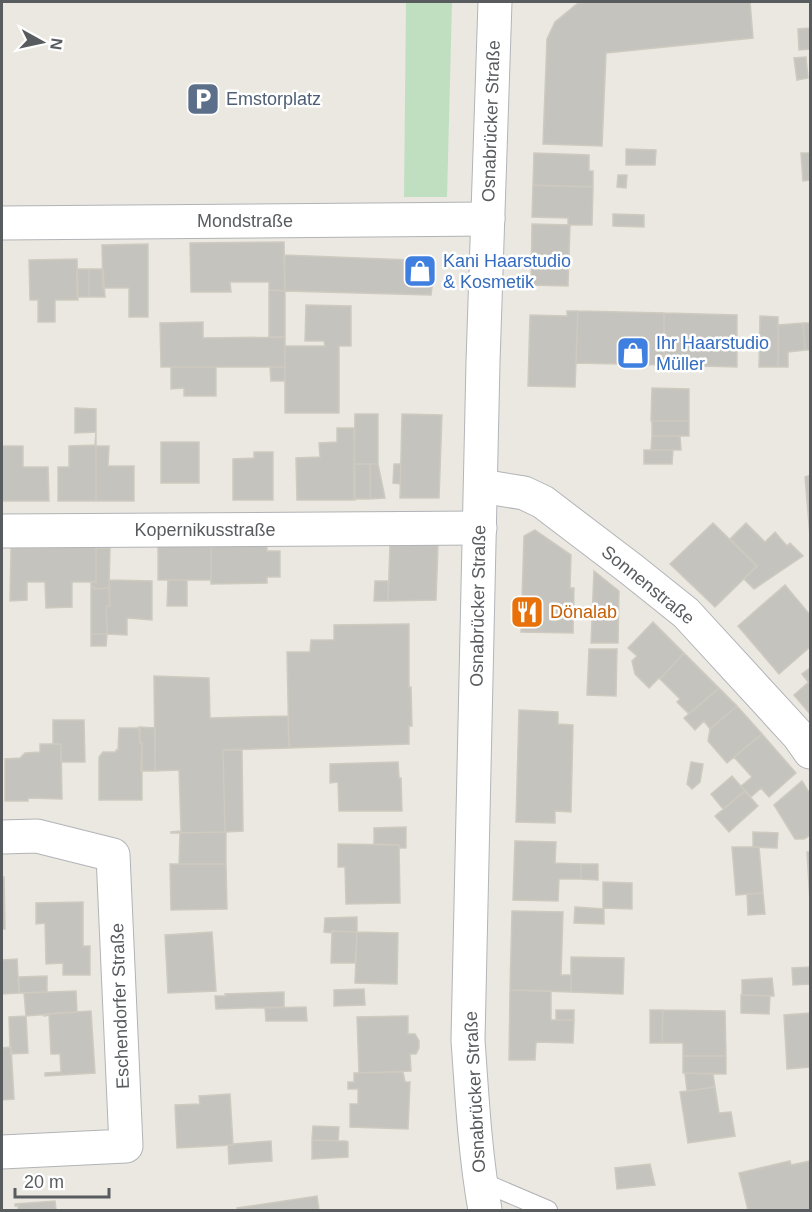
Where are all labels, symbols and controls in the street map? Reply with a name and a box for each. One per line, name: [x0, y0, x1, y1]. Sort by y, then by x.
north arrow: [12, 12, 72, 72]
text: N: [47, 37, 66, 51]
street label: Osnabrücker Straße: [478, 40, 504, 202]
parking icon: Emstorplatz: [185, 81, 221, 117]
place label: Emstorplatz: [226, 89, 321, 109]
street label: Mondstraße: [197, 211, 293, 231]
place label: Kani Haarstudio & Kosmetik: [443, 251, 571, 292]
shop icon: Kani Haarstudio & Kosmetik: [402, 253, 438, 289]
place label: Ihr Haarstudio Müller: [656, 333, 769, 374]
shop icon: Ihr Haarstudio Müller: [615, 335, 651, 371]
street label: Kopernikusstraße: [134, 520, 276, 540]
street label: Osnabrücker Straße: [467, 525, 489, 687]
street label: Sonnenstraße: [598, 542, 698, 628]
restaurant icon: Dönalab: [509, 594, 545, 630]
place label: Dönalab: [550, 602, 617, 622]
street label: Eschendorfer Straße: [107, 923, 133, 1089]
street label: Osnabrücker Straße: [461, 1011, 489, 1173]
scale bar: [15, 1161, 110, 1199]
text: 20 m: [24, 1172, 64, 1192]

